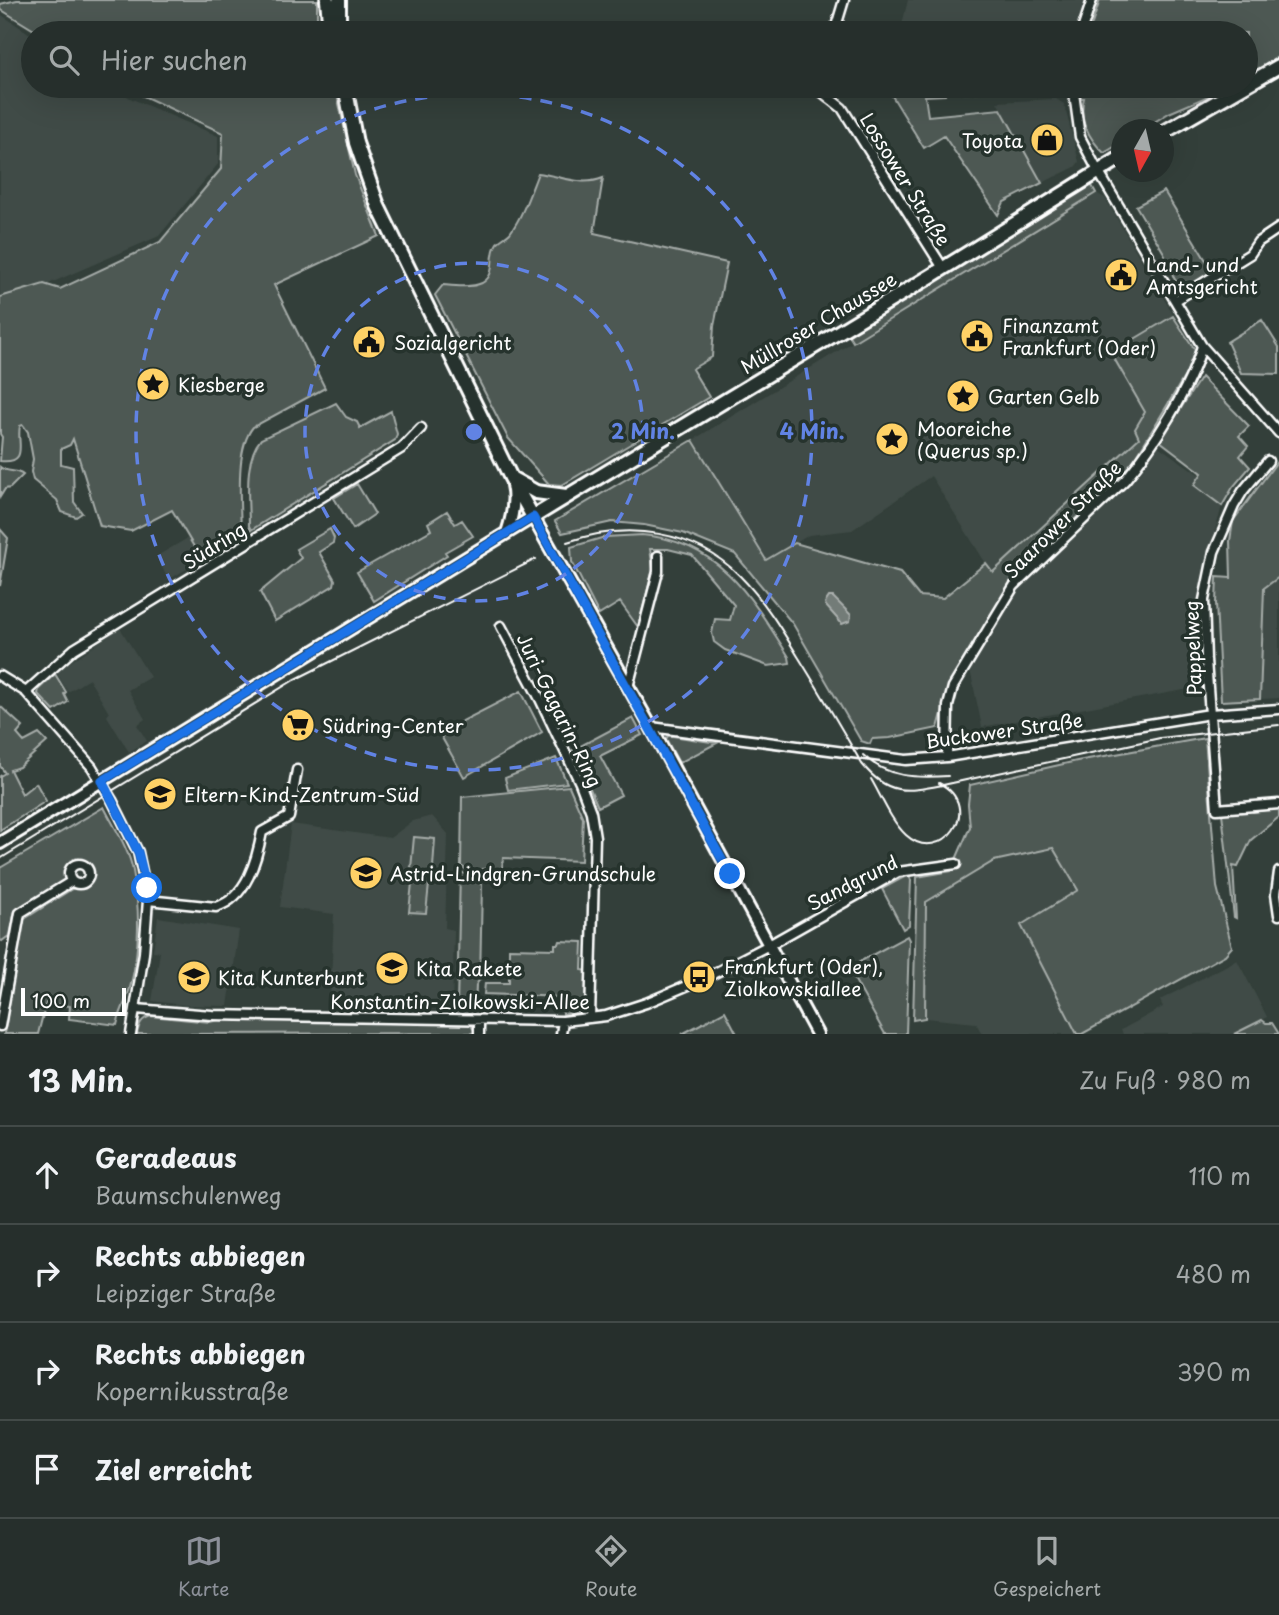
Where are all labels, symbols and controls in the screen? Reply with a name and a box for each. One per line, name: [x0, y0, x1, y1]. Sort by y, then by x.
search box: [21, 21, 1258, 98]
text: Hier suchen: [101, 40, 248, 79]
icon: search: [45, 41, 83, 79]
street label: Lossower Straße: [854, 107, 958, 251]
north arrow: [1111, 119, 1174, 182]
shop icon: Toyota: [1028, 121, 1066, 159]
place label: Toyota: [962, 126, 1023, 154]
place label: Land- und Amtsgericht: [1146, 250, 1258, 300]
public building icon: Land- und Amtsgericht: [1102, 256, 1140, 294]
street label: Müllroser Chaussee: [735, 264, 901, 380]
place label: Finanzamt Frankfurt (Oder): [1002, 311, 1156, 361]
public building icon: Finanzamt Frankfurt (Oder): [958, 317, 996, 355]
public building icon: Sozialgericht: [350, 323, 388, 361]
place label: Sozialgericht: [394, 328, 512, 356]
place icon: Kiesberge: [134, 365, 172, 403]
place label: Kiesberge: [178, 370, 265, 398]
place icon: Garten Gelb: [944, 377, 982, 415]
place label: Garten Gelb: [988, 382, 1100, 410]
text: 2 Min.: [611, 414, 675, 446]
text: 4 Min.: [780, 414, 844, 446]
place label: Mooreiche (Querus sp.): [917, 414, 1028, 464]
centre of rings: [462, 420, 486, 444]
place icon: Mooreiche (Querus sp.): [873, 420, 911, 458]
street label: Saarower Straße: [997, 454, 1127, 584]
street label: Südring: [177, 515, 251, 575]
street label: Pappelweg: [1176, 600, 1208, 696]
street label: Juri-Gagarin-Ring: [511, 628, 609, 792]
street label: Buckower Straße: [924, 705, 1084, 755]
supermarket icon: Südring-Center: [279, 706, 317, 744]
place label: Südring-Center: [322, 711, 464, 739]
school or university icon: Eltern-Kind-Zentrum-Süd: [141, 775, 179, 813]
place label: Eltern-Kind-Zentrum-Süd: [184, 780, 419, 808]
street label: Sandgrund: [802, 847, 902, 917]
school or university icon: Astrid-Lindgren-Grundschule: [347, 854, 385, 892]
route end: [714, 858, 745, 889]
place label: Astrid-Lindgren-Grundschule: [390, 859, 656, 887]
route start: [131, 872, 162, 903]
school or university icon: Kita Rakete: [373, 949, 411, 987]
place label: Frankfurt (Oder), Ziolkowskiallee: [724, 952, 883, 1002]
place label: Kita Rakete: [416, 954, 522, 982]
school or university icon: Kita Kunterbunt: [175, 958, 213, 996]
bus stop icon: Frankfurt (Oder), Ziolkowskiallee: [680, 958, 718, 996]
place label: Kita Kunterbunt: [218, 963, 365, 991]
scale bar: [21, 985, 126, 1017]
text: 100 m: [32, 986, 90, 1014]
street label: Konstantin-Ziolkowski-Allee: [330, 987, 590, 1015]
text: 13 Min.: [28, 1057, 133, 1102]
text: Zu Fuß · 980 m: [1079, 1062, 1251, 1097]
text: Geradeaus: [95, 1138, 237, 1177]
icon: ahead: [28, 1156, 66, 1194]
text: 110 m: [1189, 1158, 1251, 1193]
text: Baumschulenweg: [95, 1177, 282, 1212]
text: Rechts abbiegen: [95, 1236, 306, 1275]
icon: right: [28, 1254, 66, 1292]
text: 480 m: [1176, 1256, 1251, 1291]
text: Leipziger Straße: [95, 1275, 276, 1310]
text: Rechts abbiegen: [95, 1334, 306, 1373]
icon: right: [28, 1352, 66, 1390]
text: 390 m: [1177, 1354, 1251, 1389]
text: Kopernikusstraße: [95, 1373, 289, 1408]
icon: arrive: [28, 1450, 66, 1488]
text: Ziel erreicht: [95, 1450, 253, 1489]
tab: Karte: [178, 1532, 229, 1602]
tab: Route: [585, 1532, 637, 1602]
tab: Gespeichert: [993, 1532, 1101, 1602]

